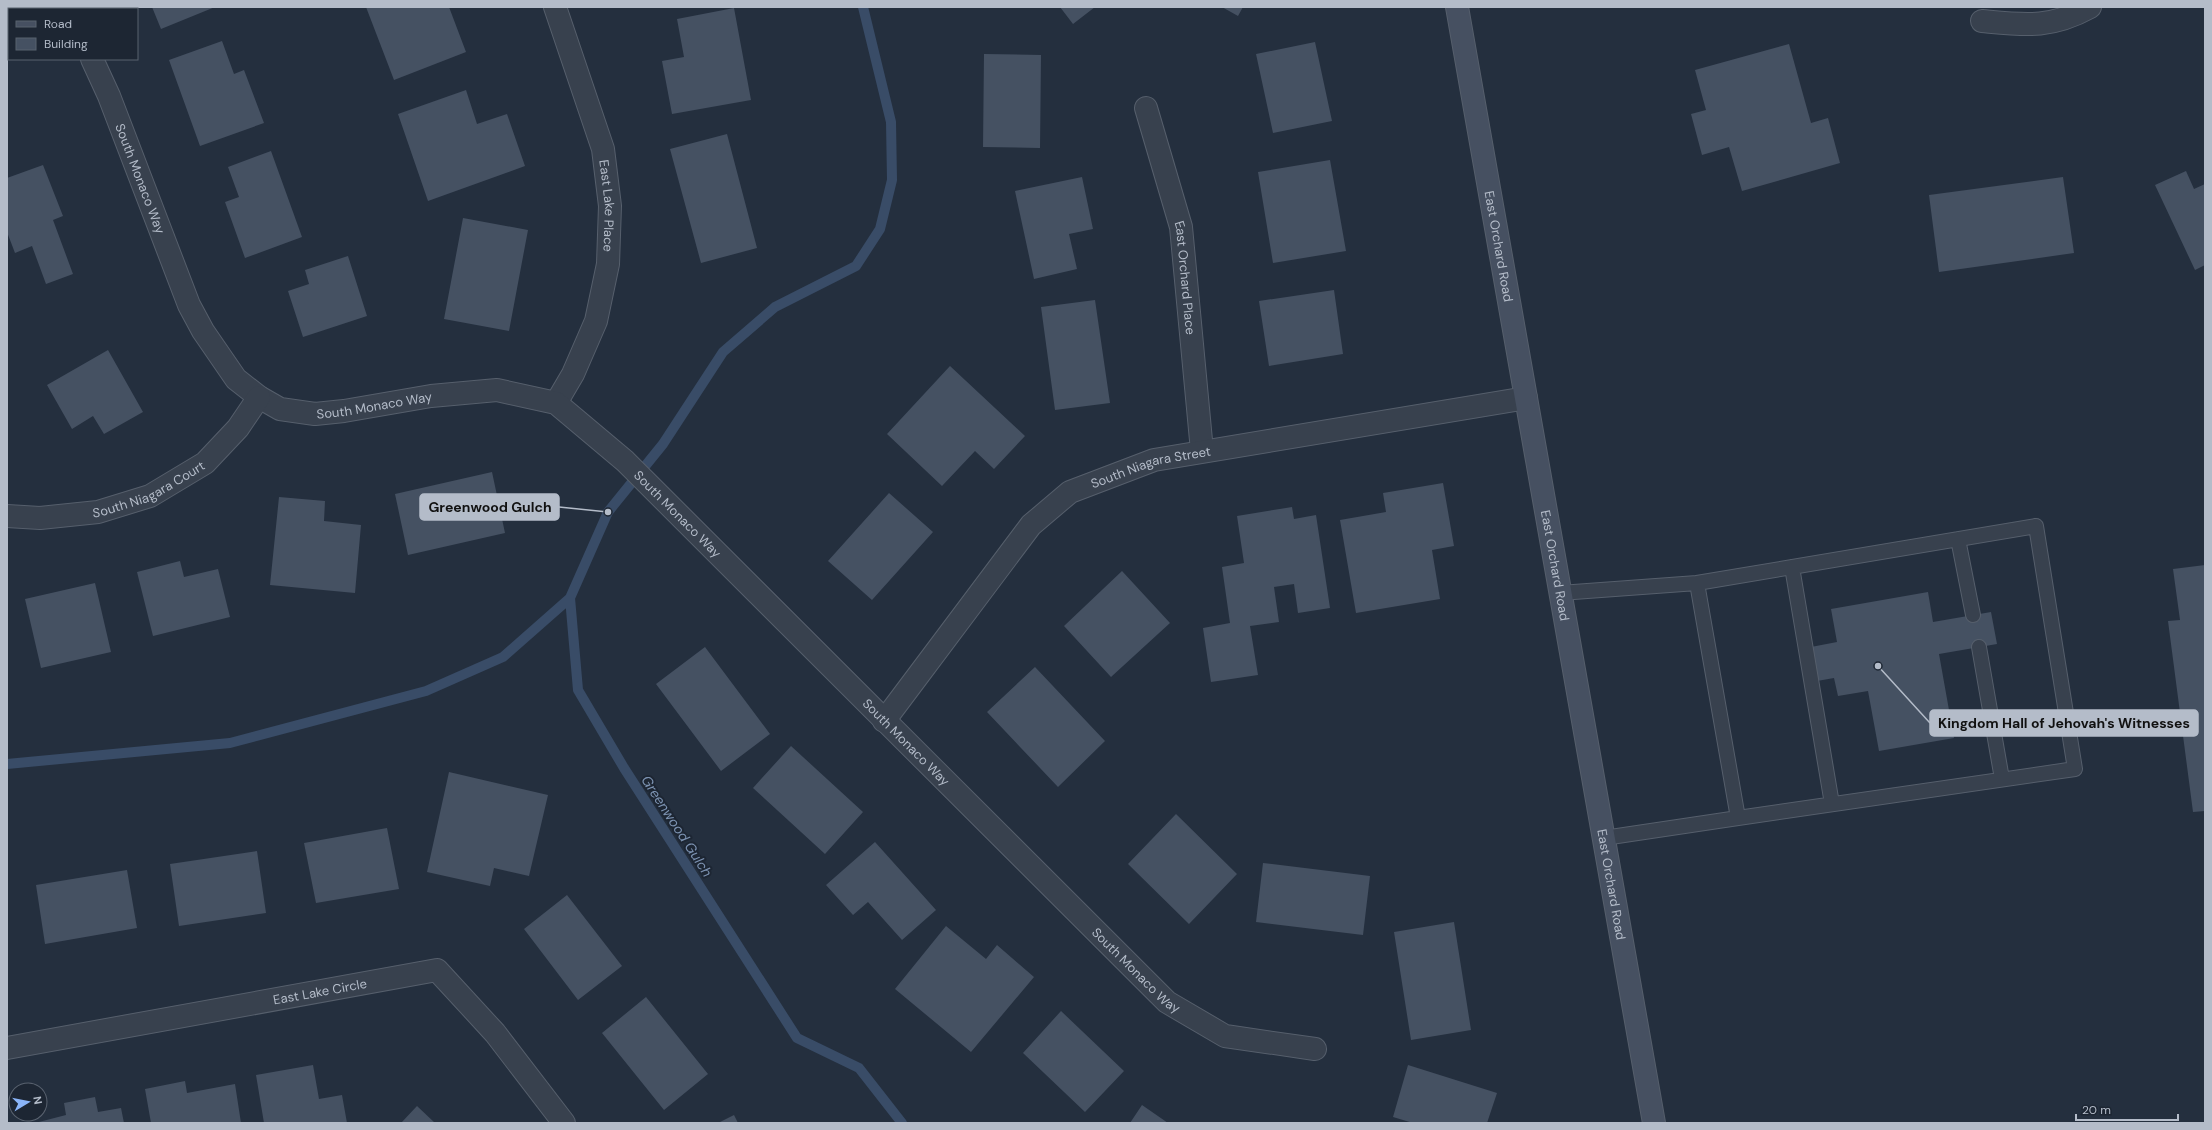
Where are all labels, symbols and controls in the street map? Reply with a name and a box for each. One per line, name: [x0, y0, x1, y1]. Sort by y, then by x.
legend: [8, 8, 138, 60]
text: Road: [44, 16, 72, 32]
text: Building: [44, 36, 88, 52]
street label: South Monaco Way: [112, 121, 169, 236]
street label: East Lake Place: [596, 159, 619, 252]
street label: East Orchard Road: [1481, 189, 1517, 303]
street label: East Orchard Place: [1171, 219, 1200, 336]
street label: South Monaco Way: [316, 387, 433, 422]
street label: South Niagara Street: [1088, 442, 1212, 492]
street label: South Niagara Court: [92, 457, 208, 521]
street label: South Monaco Way: [631, 467, 725, 561]
callout: Greenwood Gulch: [420, 494, 559, 520]
text: Greenwood Gulch: [428, 498, 552, 516]
street label: East Orchard Road: [1537, 509, 1574, 622]
street label: South Monaco Way: [859, 695, 954, 789]
callout: Kingdom Hall of Jehovah's Witnesses: [1930, 710, 2198, 736]
text: Kingdom Hall of Jehovah's Witnesses: [1938, 714, 2190, 732]
water label: Greenwood Gulch: [637, 772, 717, 880]
street label: East Orchard Road: [1594, 828, 1630, 941]
street label: South Monaco Way: [1088, 924, 1184, 1017]
street label: East Lake Circle: [272, 974, 368, 1008]
north arrow: [8, 1082, 48, 1122]
text: N: [30, 1095, 45, 1105]
scale bar: [2076, 1096, 2178, 1122]
text: 20 m: [2082, 1102, 2111, 1118]

